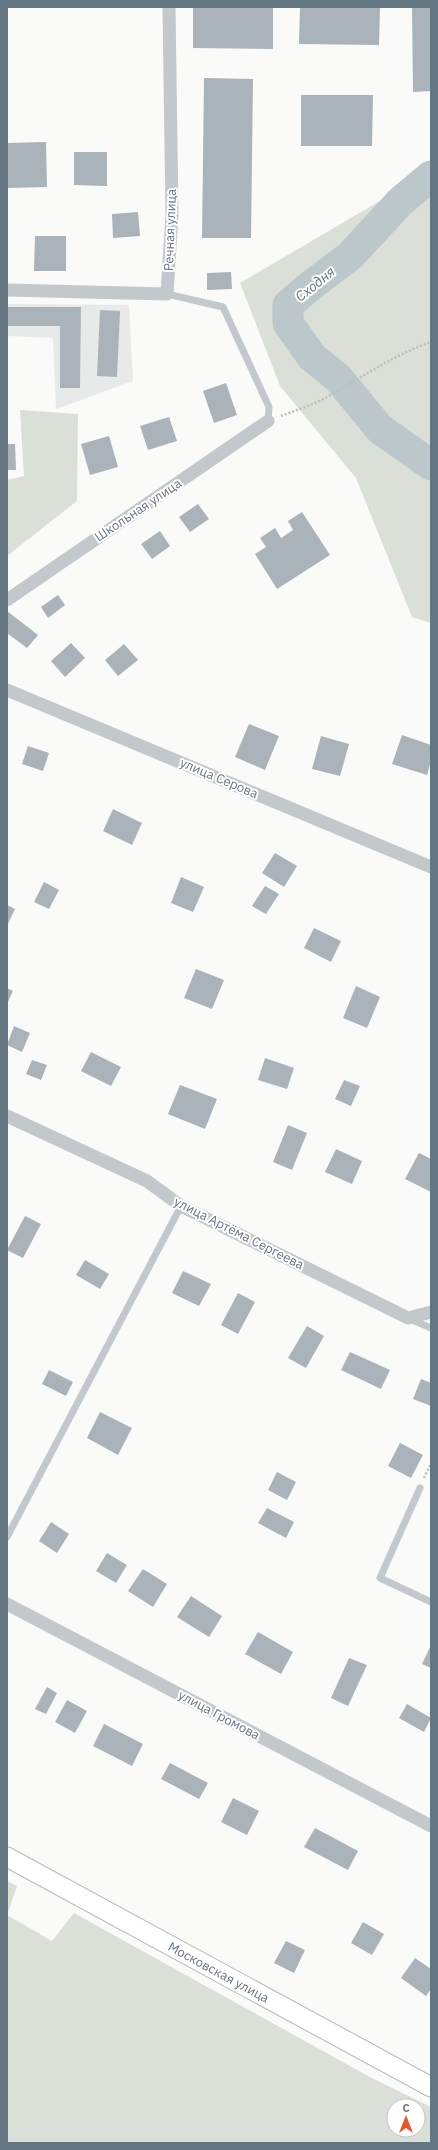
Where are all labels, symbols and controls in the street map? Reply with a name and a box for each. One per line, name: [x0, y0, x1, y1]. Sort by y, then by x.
street label: Речная улица: [160, 188, 180, 271]
water label: Сходня: [292, 263, 338, 305]
street label: Школьная улица: [91, 475, 185, 545]
street label: улица Серова: [177, 754, 261, 802]
street label: улица Артёма Сергеева: [171, 1193, 307, 1273]
street label: улица Громова: [175, 1686, 263, 1744]
street label: Московская улица: [165, 1938, 272, 2006]
north arrow: [386, 2098, 426, 2138]
text: С: [402, 2101, 410, 2115]

